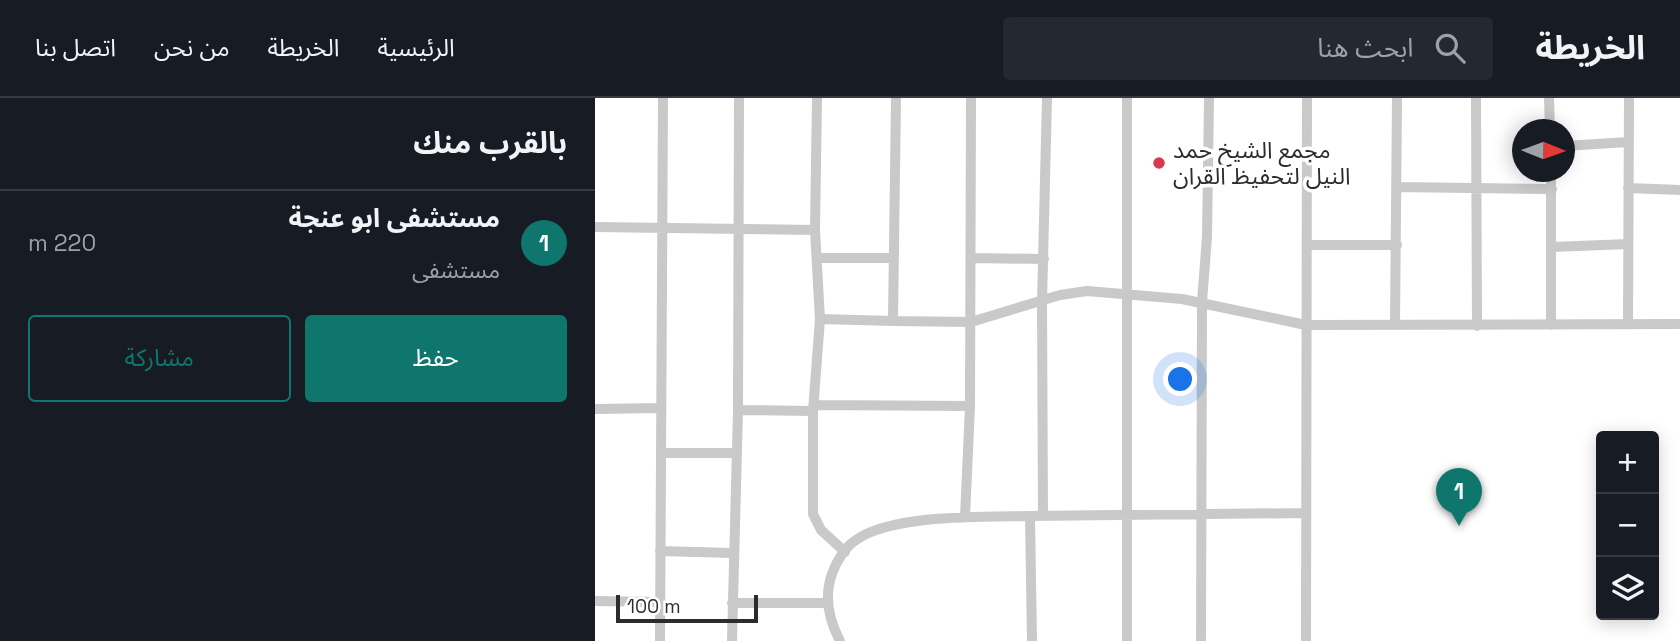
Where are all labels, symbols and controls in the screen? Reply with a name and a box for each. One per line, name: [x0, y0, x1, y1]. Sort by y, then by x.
search box: [1003, 17, 1493, 80]
text: الخريطة: [1535, 27, 1645, 69]
icon: search: [1431, 29, 1469, 67]
text: ابحث هنا: [1317, 31, 1413, 65]
text: اتصل بنا: [35, 32, 116, 63]
text: من نحن: [154, 32, 230, 63]
text: الخريطة: [268, 32, 340, 63]
text: الرئيسية: [378, 32, 455, 63]
north arrow: [1512, 119, 1575, 182]
text: بالقرب منك: [413, 123, 567, 162]
place label: مجمع الشيخ حمد النيل لتحفيظ القران: [1173, 135, 1350, 191]
marker: مجمع الشيخ حمد النيل لتحفيظ القران: [1151, 155, 1167, 171]
text: مستشفى ابو عنجة: [289, 201, 500, 235]
text: 220 m: [28, 228, 96, 258]
text: 1: [539, 228, 549, 258]
text: مستشفى: [412, 255, 500, 285]
button: مشاركة: [28, 315, 291, 402]
button: حفظ: [305, 315, 567, 402]
your location: [1163, 362, 1197, 396]
map controls: [1596, 431, 1659, 620]
button: +: [1596, 431, 1659, 494]
pin: 1: [1436, 468, 1482, 526]
button: −: [1596, 494, 1659, 557]
button: layers: [1596, 557, 1659, 620]
scale bar: [616, 592, 758, 624]
text: 100 m: [627, 594, 681, 619]

